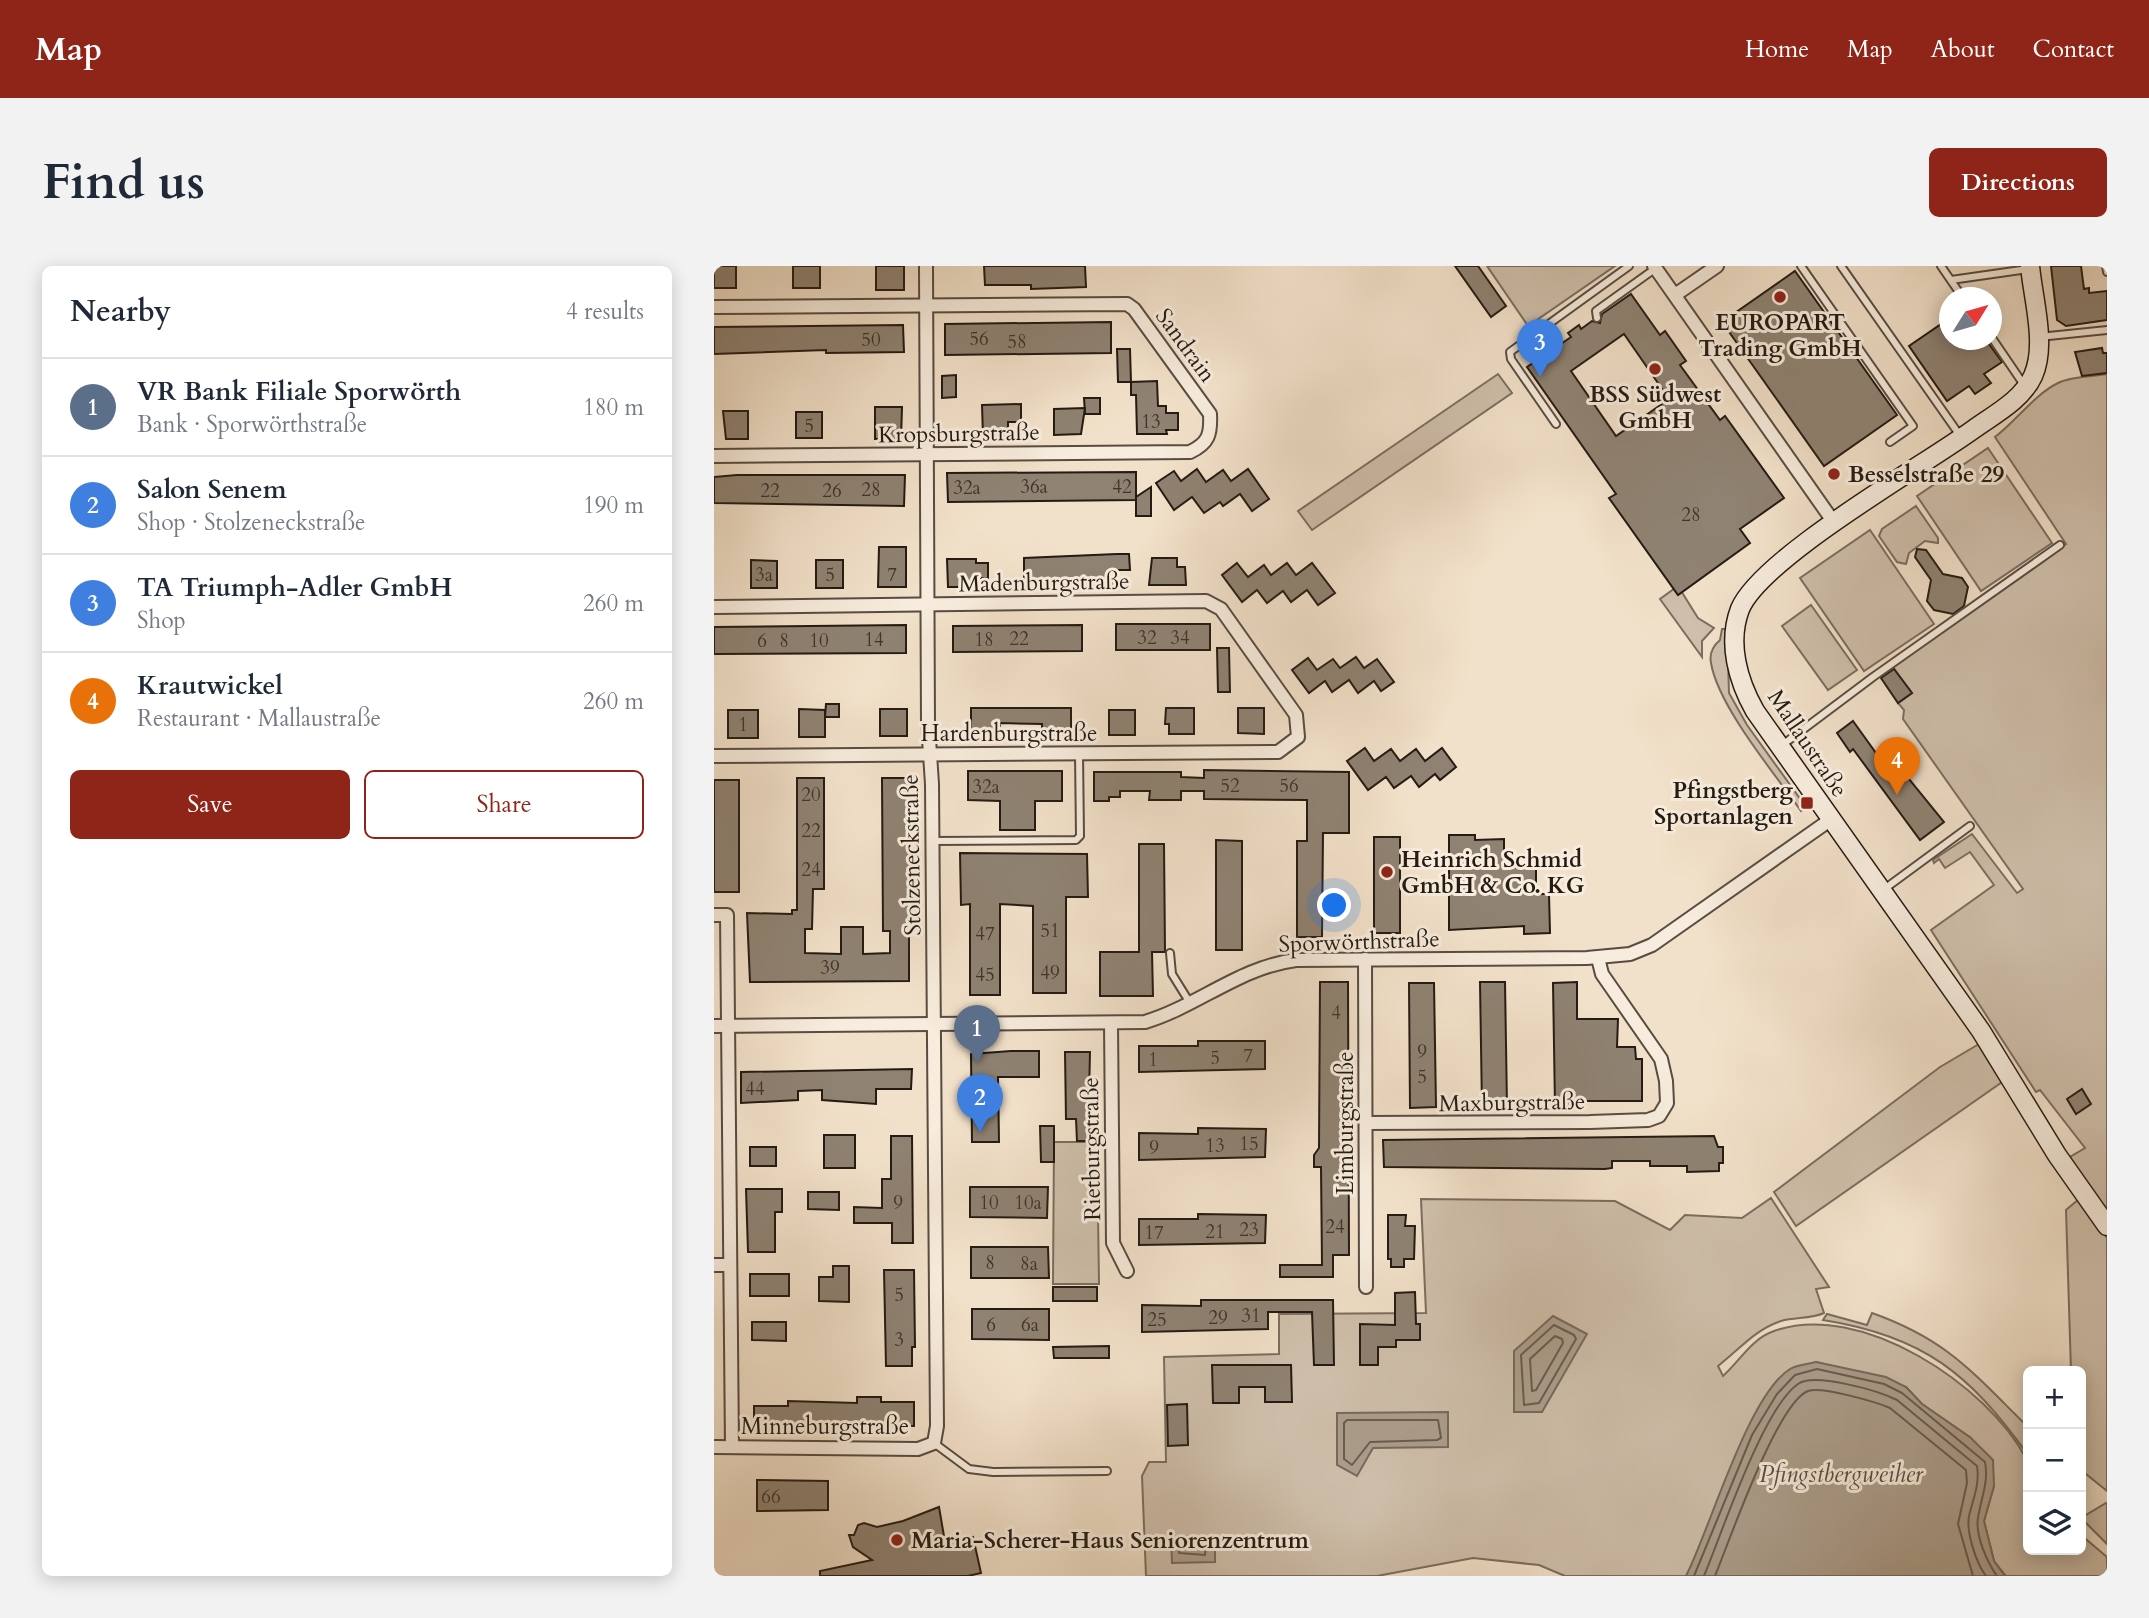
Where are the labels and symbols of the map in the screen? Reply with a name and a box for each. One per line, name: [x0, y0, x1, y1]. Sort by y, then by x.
north arrow: [1939, 287, 2002, 350]
marker: EUROPART Trading GmbH: [1772, 289, 1788, 305]
street label: Sandrain: [1148, 302, 1223, 389]
place label: EUROPART Trading GmbH: [1698, 307, 1862, 364]
pin: 3: [1517, 319, 1563, 377]
house number: 56: [969, 326, 989, 352]
house number: 50: [861, 327, 881, 353]
house number: 58: [1007, 329, 1027, 355]
marker: BSS Südwest GmbH: [1647, 361, 1663, 377]
place label: BSS Südwest GmbH: [1589, 379, 1721, 436]
house number: 13: [1141, 409, 1161, 435]
house number: 5: [804, 413, 814, 439]
street label: Kropsburgstraße: [878, 417, 1040, 450]
place label: Besselstraße 29: [1848, 459, 2004, 490]
marker: Besselstraße 29: [1826, 466, 1842, 482]
house number: 36a: [1020, 474, 1048, 500]
house number: 42: [1112, 474, 1132, 500]
house number: 32a: [953, 475, 981, 501]
house number: 28: [861, 477, 881, 503]
house number: 22: [760, 478, 780, 504]
house number: 26: [822, 478, 842, 504]
house number: 28: [1681, 502, 1701, 528]
house number: 3a: [755, 562, 773, 588]
house number: 5: [825, 562, 835, 588]
house number: 7: [887, 562, 897, 588]
street label: Madenburgstraße: [958, 566, 1130, 599]
house number: 32: [1137, 625, 1157, 651]
house number: 34: [1170, 625, 1190, 651]
house number: 22: [1009, 626, 1029, 652]
house number: 14: [864, 627, 884, 653]
house number: 18: [974, 627, 994, 653]
house number: 6: [757, 628, 767, 654]
house number: 8: [779, 628, 789, 654]
house number: 10: [809, 628, 829, 654]
street label: Mallaustraße: [1760, 683, 1855, 803]
house number: 1: [738, 712, 748, 738]
street label: Hardenburgstraße: [921, 718, 1098, 749]
pin: 4: [1874, 737, 1920, 795]
house number: 52: [1220, 773, 1240, 799]
house number: 56: [1279, 773, 1299, 799]
street label: Stolzeneckstraße: [895, 774, 928, 936]
house number: 32a: [972, 774, 1000, 800]
place label: Pfingstberg Sportanlagen: [1654, 775, 1793, 832]
house number: 20: [801, 782, 821, 808]
marker: Pfingstberg Sportanlagen: [1799, 795, 1815, 811]
house number: 22: [801, 818, 821, 844]
place label: Heinrich Schmid GmbH & Co. KG: [1401, 844, 1585, 901]
house number: 24: [801, 857, 821, 883]
marker: Heinrich Schmid GmbH & Co. KG: [1379, 864, 1395, 880]
your location: [1317, 888, 1351, 922]
house number: 51: [1040, 918, 1060, 944]
house number: 47: [975, 921, 995, 947]
street label: Sporwörthstraße: [1278, 923, 1440, 960]
house number: 39: [820, 955, 840, 981]
house number: 49: [1040, 960, 1060, 986]
house number: 45: [975, 962, 995, 988]
house number: 4: [1331, 1000, 1341, 1026]
pin: 1: [954, 1005, 1000, 1063]
house number: 9: [1417, 1039, 1427, 1065]
house number: 7: [1243, 1043, 1253, 1069]
house number: 5: [1210, 1045, 1220, 1071]
house number: 1: [1148, 1047, 1158, 1073]
street label: Limburgstraße: [1330, 1051, 1361, 1195]
house number: 5: [1417, 1064, 1427, 1090]
pin: 2: [957, 1074, 1003, 1132]
house number: 44: [745, 1076, 765, 1102]
street label: Rietburgstraße: [1075, 1077, 1108, 1221]
street label: Maxburgstraße: [1438, 1086, 1586, 1119]
house number: 15: [1239, 1131, 1259, 1157]
house number: 13: [1205, 1133, 1225, 1159]
house number: 9: [1149, 1135, 1159, 1161]
house number: 9: [893, 1190, 903, 1216]
house number: 10: [979, 1190, 999, 1216]
house number: 10a: [1014, 1190, 1042, 1216]
house number: 24: [1325, 1214, 1345, 1240]
house number: 23: [1239, 1217, 1259, 1243]
house number: 21: [1205, 1219, 1225, 1245]
house number: 17: [1144, 1220, 1164, 1246]
house number: 8: [985, 1250, 995, 1276]
house number: 8a: [1020, 1251, 1038, 1277]
house number: 5: [894, 1282, 904, 1308]
house number: 31: [1241, 1303, 1261, 1329]
house number: 29: [1208, 1305, 1228, 1331]
house number: 25: [1147, 1307, 1167, 1333]
house number: 6: [986, 1312, 996, 1338]
house number: 6a: [1021, 1312, 1039, 1338]
house number: 3: [894, 1327, 904, 1353]
street label: Minneburgstraße: [741, 1411, 909, 1442]
water label: Pfingstbergweiher: [1759, 1458, 1924, 1491]
house number: 66: [761, 1484, 781, 1510]
place label: Maria-Scherer-Haus Seniorenzentrum: [911, 1525, 1310, 1556]
marker: Maria-Scherer-Haus Seniorenzentrum: [889, 1532, 905, 1548]

